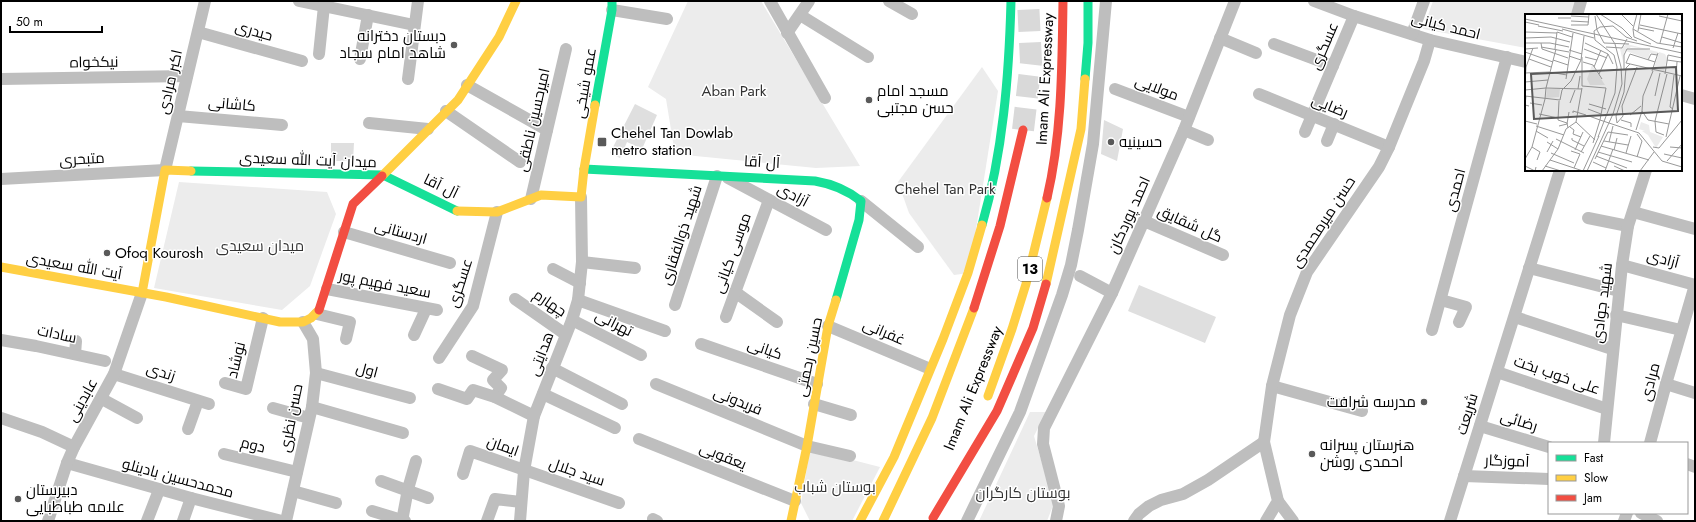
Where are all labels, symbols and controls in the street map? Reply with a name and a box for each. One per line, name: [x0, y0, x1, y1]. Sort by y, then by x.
street label: احمد کیانی: [1409, 7, 1483, 45]
scale bar: [10, 8, 102, 34]
street label: Imam Ali Expressway: [1031, 12, 1059, 146]
text: 50 m: [16, 13, 43, 31]
inset map: [1525, 14, 1682, 171]
street label: حیدری: [233, 15, 275, 47]
street label: عسگری: [1304, 19, 1344, 73]
place label: دبستان دخترانه شاهد امام سجاد: [340, 25, 446, 64]
marker: دبستان دخترانه شاهد امام سجاد: [449, 40, 459, 50]
street label: عمو شیخی: [568, 46, 602, 120]
street label: اکبر مرادی: [152, 48, 188, 116]
street label: نیکخواه: [69, 51, 119, 73]
street label: امیرحسین ناطقی: [510, 66, 556, 174]
street label: مولایی: [1132, 70, 1182, 106]
park label: Aban Park: [702, 80, 767, 102]
place label: مسجد امام حسن مجتبی: [877, 80, 954, 119]
street label: رضایی: [1308, 89, 1352, 123]
street label: کاشانی: [207, 91, 257, 117]
marker: مسجد امام حسن مجتبی: [864, 95, 874, 105]
place label: Chehel Tan Dowlab metro station: [611, 122, 734, 161]
place label: حسینیه: [1119, 131, 1162, 153]
marker: Chehel Tan Dowlab metro station: [596, 136, 608, 148]
marker: حسینیه: [1106, 137, 1116, 147]
street label: متبحری: [59, 147, 105, 171]
street label: میدان آیت الله سعیدی: [239, 147, 377, 173]
street label: آل آقا: [743, 150, 781, 174]
street label: احمدی: [1439, 166, 1471, 214]
street label: آل آقا: [420, 168, 462, 204]
street label: حسن میرمحمدی: [1285, 172, 1361, 272]
street label: احمد پوردکان: [1102, 173, 1156, 257]
street label: آزادی: [773, 178, 813, 212]
park label: Chehel Tan Park: [894, 178, 996, 200]
street label: شهید ذوالفقاری: [654, 182, 708, 288]
street label: گل شقایق: [1154, 200, 1226, 248]
street label: موسی کیانی: [707, 210, 757, 296]
street label: اردستانی: [372, 214, 430, 250]
park label: میدان سعیدی: [216, 235, 304, 257]
place label: Ofoq Kourosh: [115, 242, 204, 264]
street label: آزادی: [1644, 244, 1682, 274]
street label: آیت الله سعیدی: [24, 247, 124, 285]
marker: Ofoq Kourosh: [102, 248, 112, 258]
street label: عسگری: [442, 256, 478, 310]
road number: 13: [1018, 257, 1042, 281]
street label: شهید جوادی: [1586, 261, 1618, 345]
street label: سعید فهیم پور: [336, 264, 433, 304]
street label: چهارم: [529, 284, 571, 322]
street label: تهرانی: [591, 304, 637, 342]
street label: غفرانی: [859, 313, 909, 351]
street label: حسین رحمتی: [790, 315, 828, 399]
street label: سادات: [35, 319, 79, 349]
street label: Imam Ali Expressway: [938, 322, 1008, 453]
street label: هدایتی: [523, 329, 559, 379]
street label: کیانی: [745, 333, 785, 365]
street label: نوشاد: [221, 340, 251, 380]
street label: علی خوب بخت: [1511, 350, 1603, 400]
street label: زندی: [144, 357, 178, 387]
street label: اول: [353, 357, 381, 383]
street label: مرادی: [1634, 360, 1666, 404]
street label: عابدینی: [61, 374, 103, 426]
street label: فریدونی: [710, 381, 766, 421]
street label: حسن نظری: [274, 382, 308, 454]
street label: شریعت: [1450, 390, 1484, 438]
place label: مدرسه شرافت: [1327, 391, 1416, 413]
marker: مدرسه شرافت: [1419, 397, 1429, 407]
street label: رضائی: [1498, 405, 1540, 437]
street label: ایمان: [484, 430, 522, 462]
street label: دوم: [238, 431, 268, 459]
place label: هنرستان پسرانه احمدی روشن: [1320, 434, 1414, 473]
street label: یعقوبی: [696, 437, 750, 475]
legend: [1548, 442, 1688, 514]
marker: هنرستان پسرانه احمدی روشن: [1307, 449, 1317, 459]
street label: آموزگار: [1483, 449, 1530, 473]
text: Fast: [1584, 449, 1603, 467]
street label: سید جلال: [546, 452, 608, 492]
street label: محمدحسین بادینلو: [120, 453, 236, 503]
text: Slow: [1584, 469, 1609, 487]
park label: بوستان شباب: [794, 476, 876, 498]
place label: دبیرستان علامه طباطبایی: [26, 479, 125, 518]
park label: بوستان کارگران: [976, 482, 1070, 504]
text: Jam: [1582, 489, 1602, 507]
marker: دبیرستان علامه طباطبایی: [13, 494, 23, 504]

